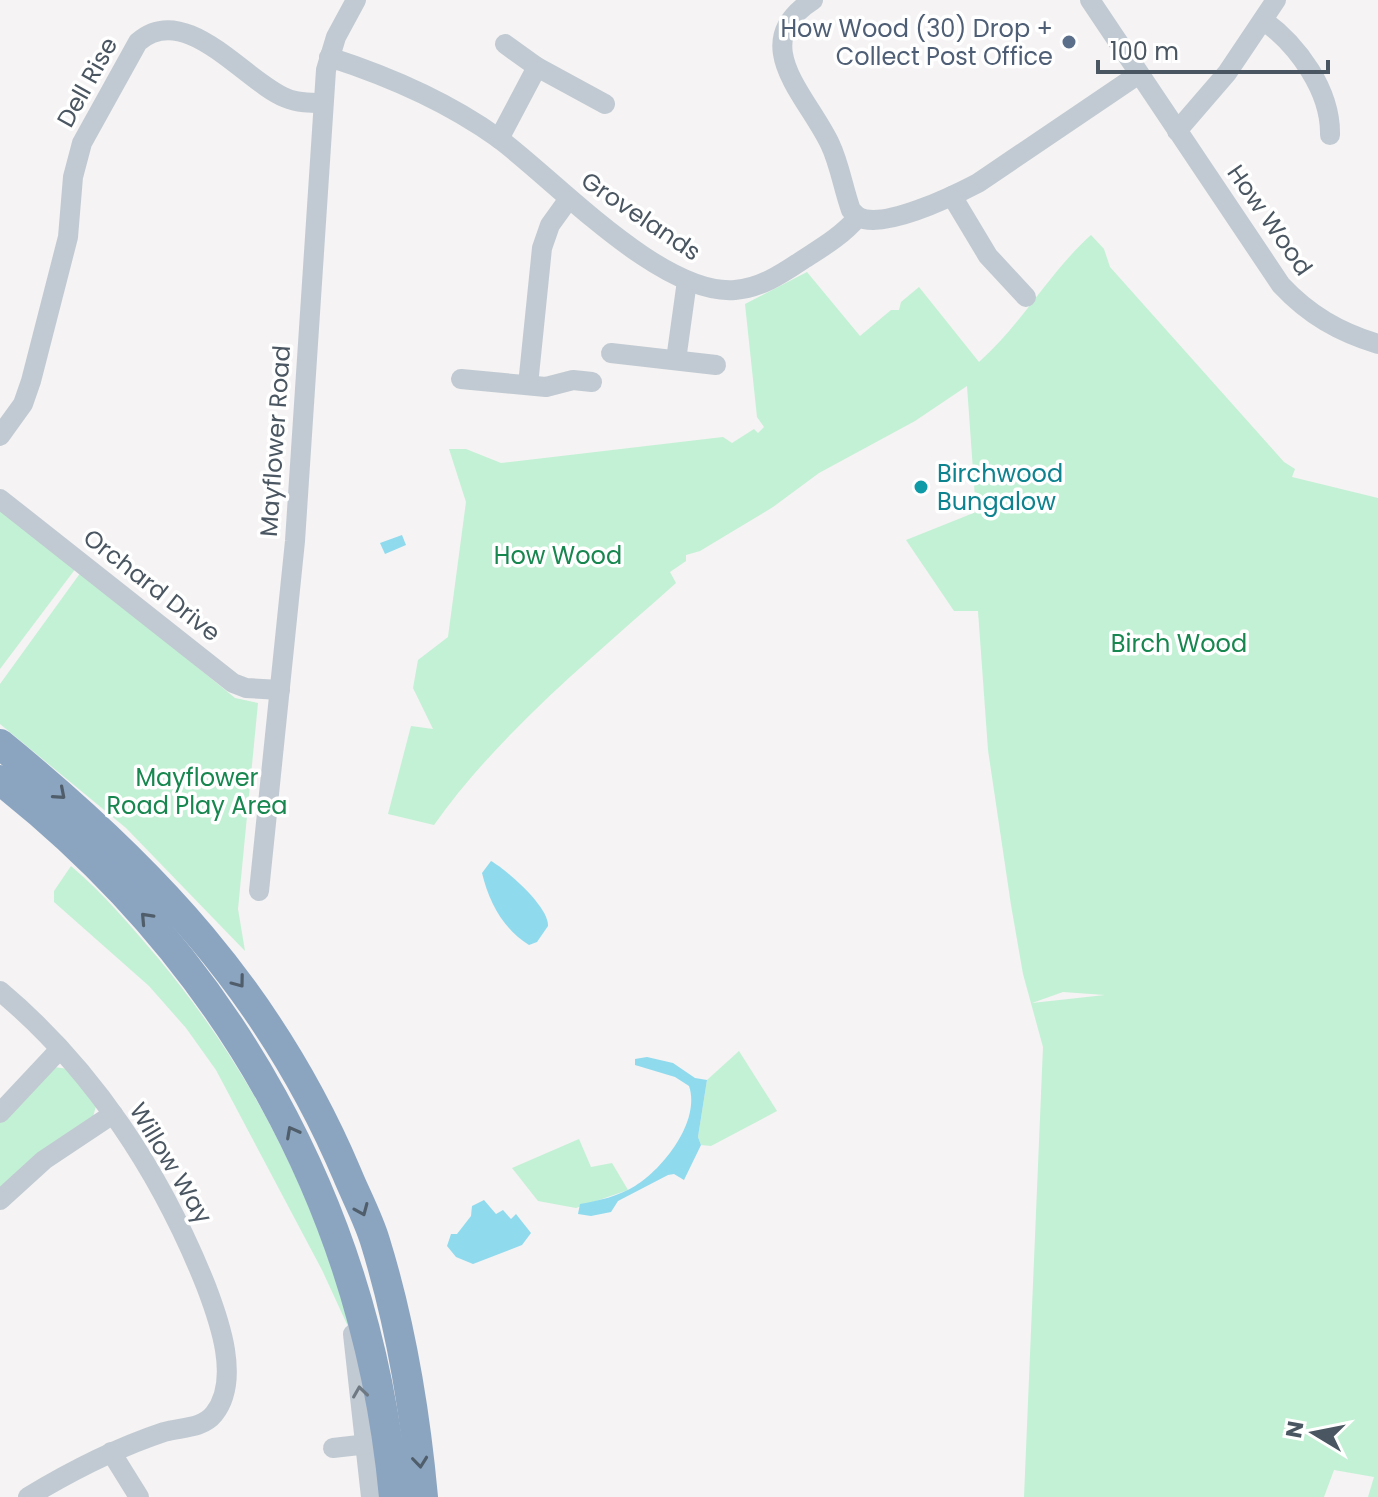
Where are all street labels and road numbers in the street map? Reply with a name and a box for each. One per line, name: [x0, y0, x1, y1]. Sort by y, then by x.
street label: Dell Rise: [49, 31, 125, 133]
street label: How Wood: [1220, 158, 1320, 282]
street label: Grovelands: [575, 164, 707, 268]
street label: Mayflower Road: [252, 344, 298, 538]
street label: Orchard Drive: [77, 521, 227, 649]
street label: Willow Way: [122, 1096, 220, 1230]

